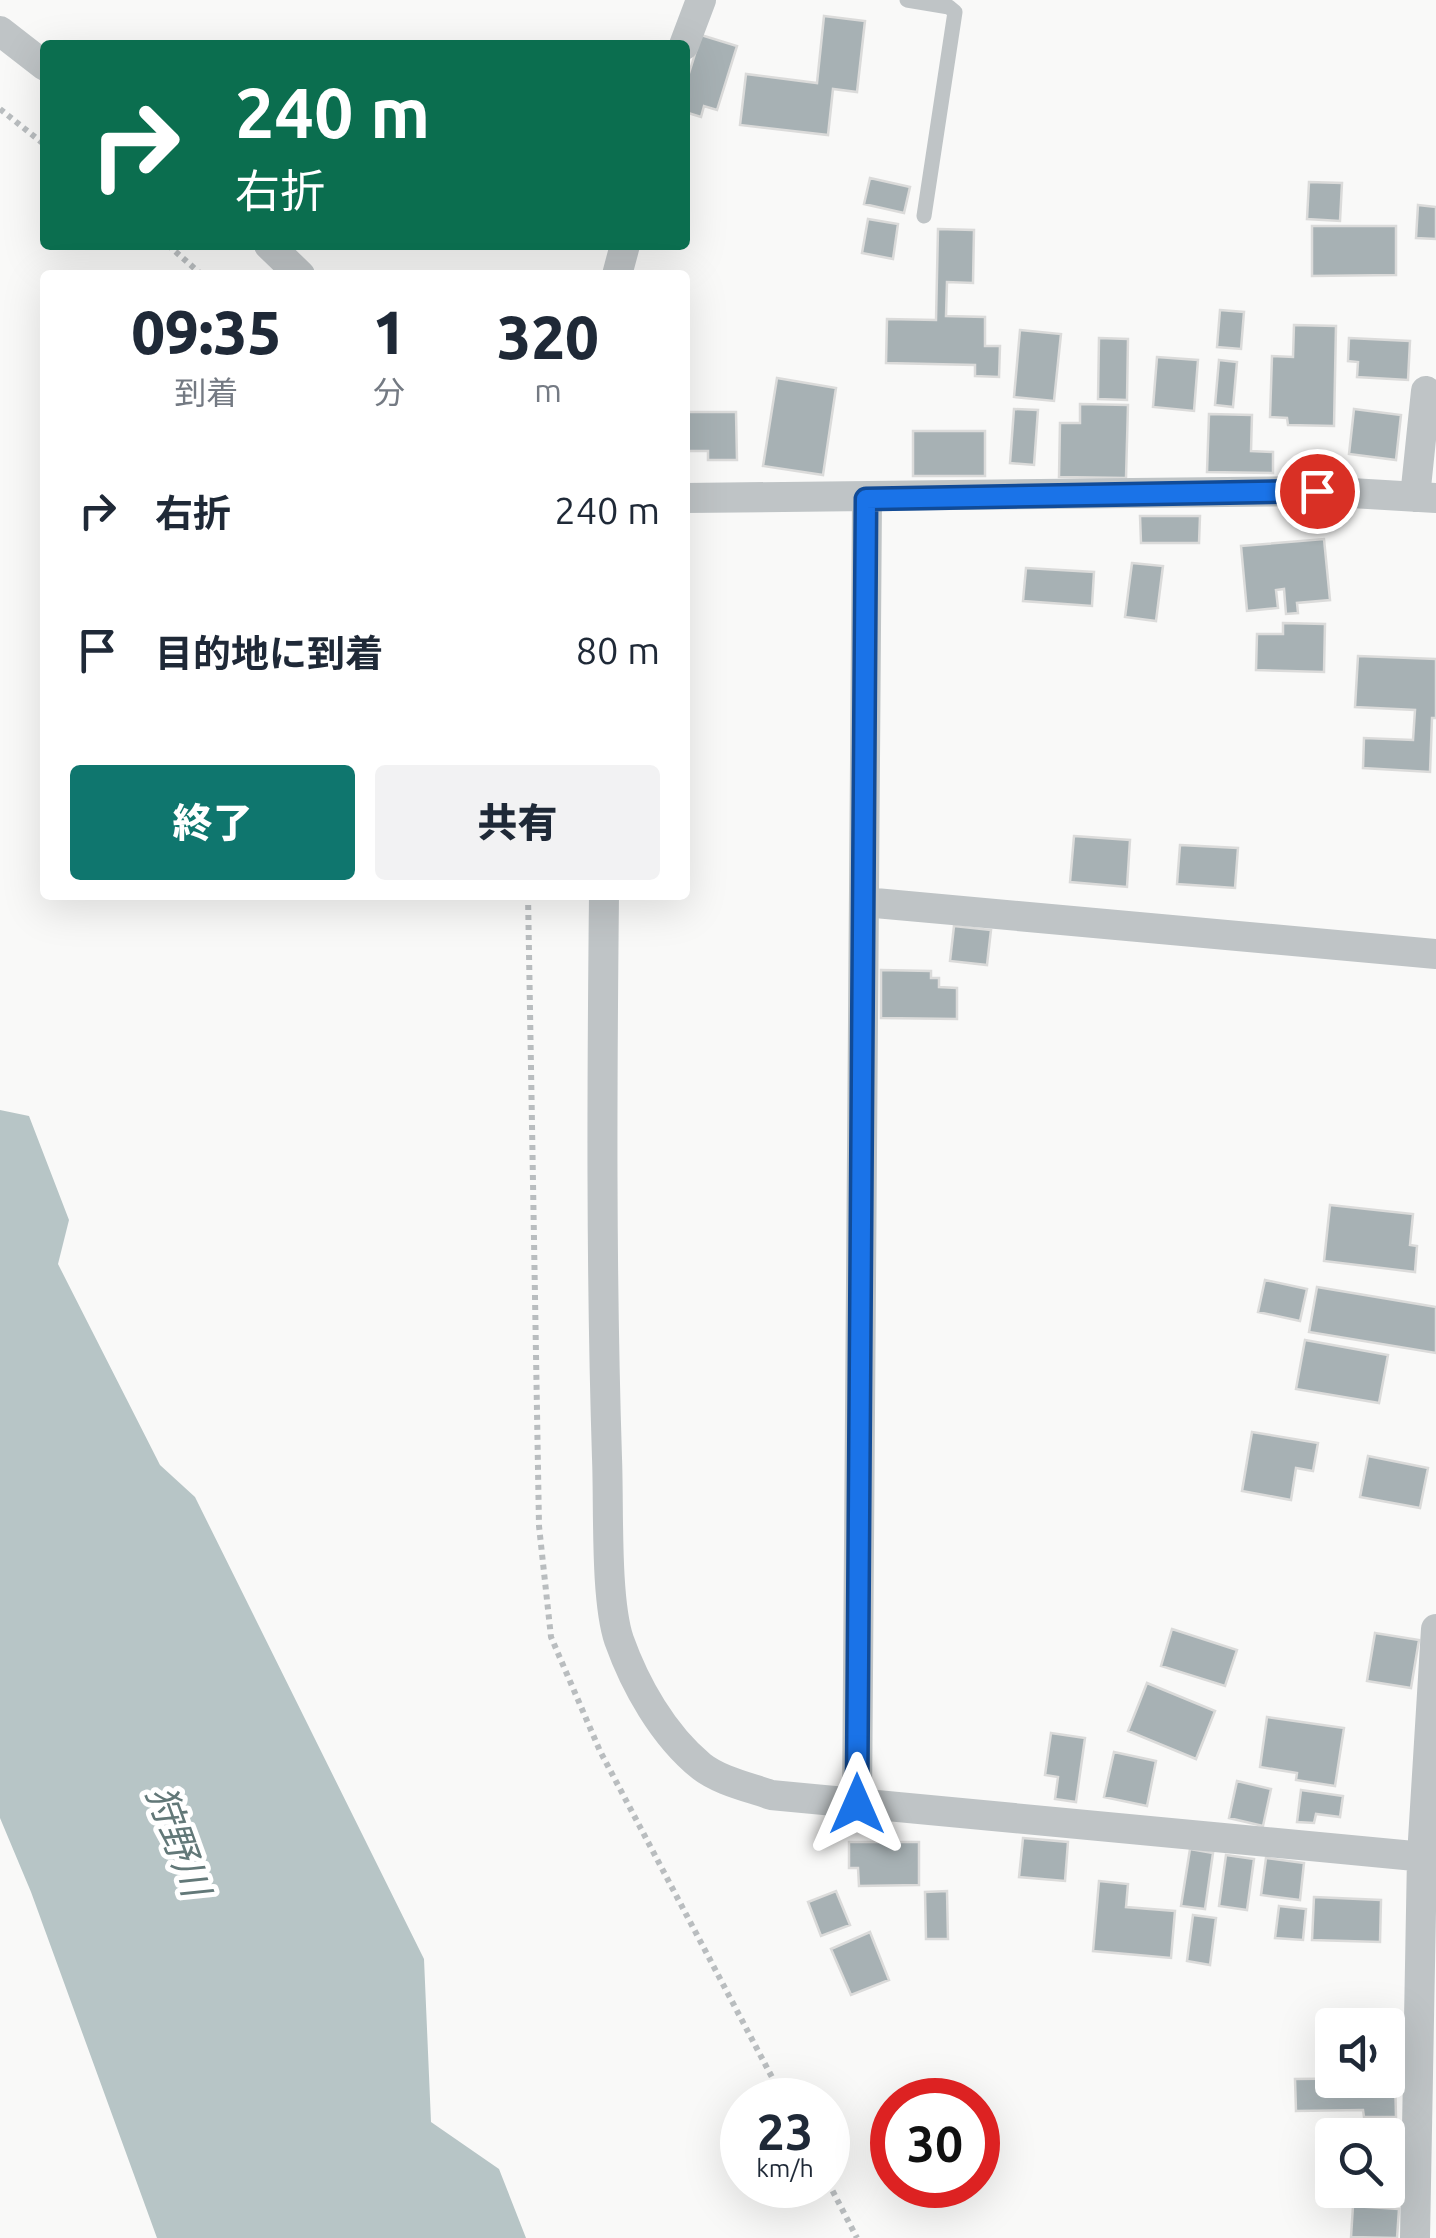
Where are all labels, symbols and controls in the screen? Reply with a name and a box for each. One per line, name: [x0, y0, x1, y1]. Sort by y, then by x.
text: 240 m: [235, 73, 430, 151]
icon: right: [70, 80, 200, 210]
text: 右折: [235, 165, 325, 216]
text: 09:35: [131, 298, 281, 365]
text: 1: [372, 298, 406, 365]
text: 320: [497, 303, 599, 370]
text: m: [534, 372, 562, 408]
text: 到着: [174, 374, 238, 410]
text: 分: [373, 374, 405, 410]
pin: [1275, 449, 1360, 534]
icon: arrive: [1290, 464, 1345, 519]
icon: right: [70, 483, 125, 538]
text: 240 m: [554, 489, 660, 531]
text: 右折: [155, 492, 231, 534]
icon: arrive: [70, 623, 125, 678]
text: 80 m: [576, 629, 660, 671]
text: 目的地に到着: [155, 632, 383, 674]
button: 終了: [70, 765, 355, 880]
button: 共有: [375, 765, 660, 880]
position arrow: [805, 1752, 909, 1856]
water label: 狩野川: [140, 1780, 220, 1905]
map controls: [1315, 2008, 1405, 2208]
button: sound: [1315, 2008, 1405, 2098]
speed limit sign: 30: [870, 2078, 1000, 2208]
text: 23: [757, 2103, 813, 2159]
button: search: [1315, 2118, 1405, 2208]
text: km/h: [756, 2154, 814, 2182]

